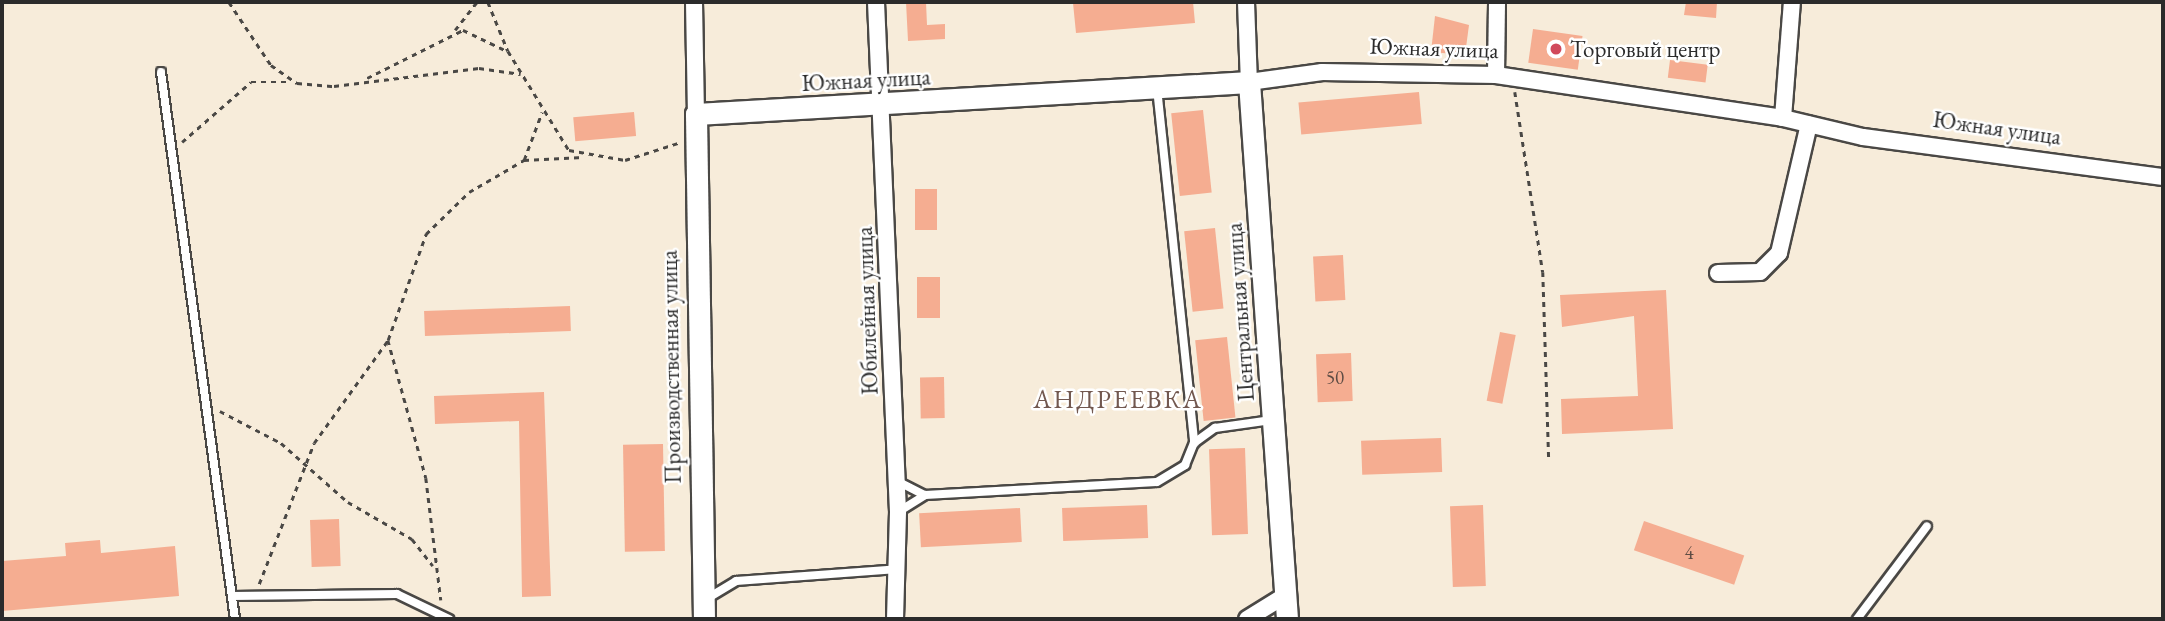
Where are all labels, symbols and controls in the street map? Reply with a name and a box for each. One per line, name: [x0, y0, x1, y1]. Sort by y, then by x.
street label: Южная улица: [1369, 32, 1499, 64]
place label: Торговый центр: [1570, 35, 1721, 63]
marker: Торговый центр: [1548, 41, 1564, 57]
street label: Южная улица: [801, 63, 931, 97]
street label: Южная улица: [1931, 105, 2063, 151]
street label: Центральная улица: [1220, 222, 1260, 402]
street label: Юбилейная улица: [850, 226, 884, 396]
street label: Производственная улица: [655, 250, 687, 484]
house number: 50: [1326, 367, 1344, 389]
district label: АНДРЕЕВКА: [1034, 384, 1202, 416]
house number: 4: [1684, 542, 1694, 564]

